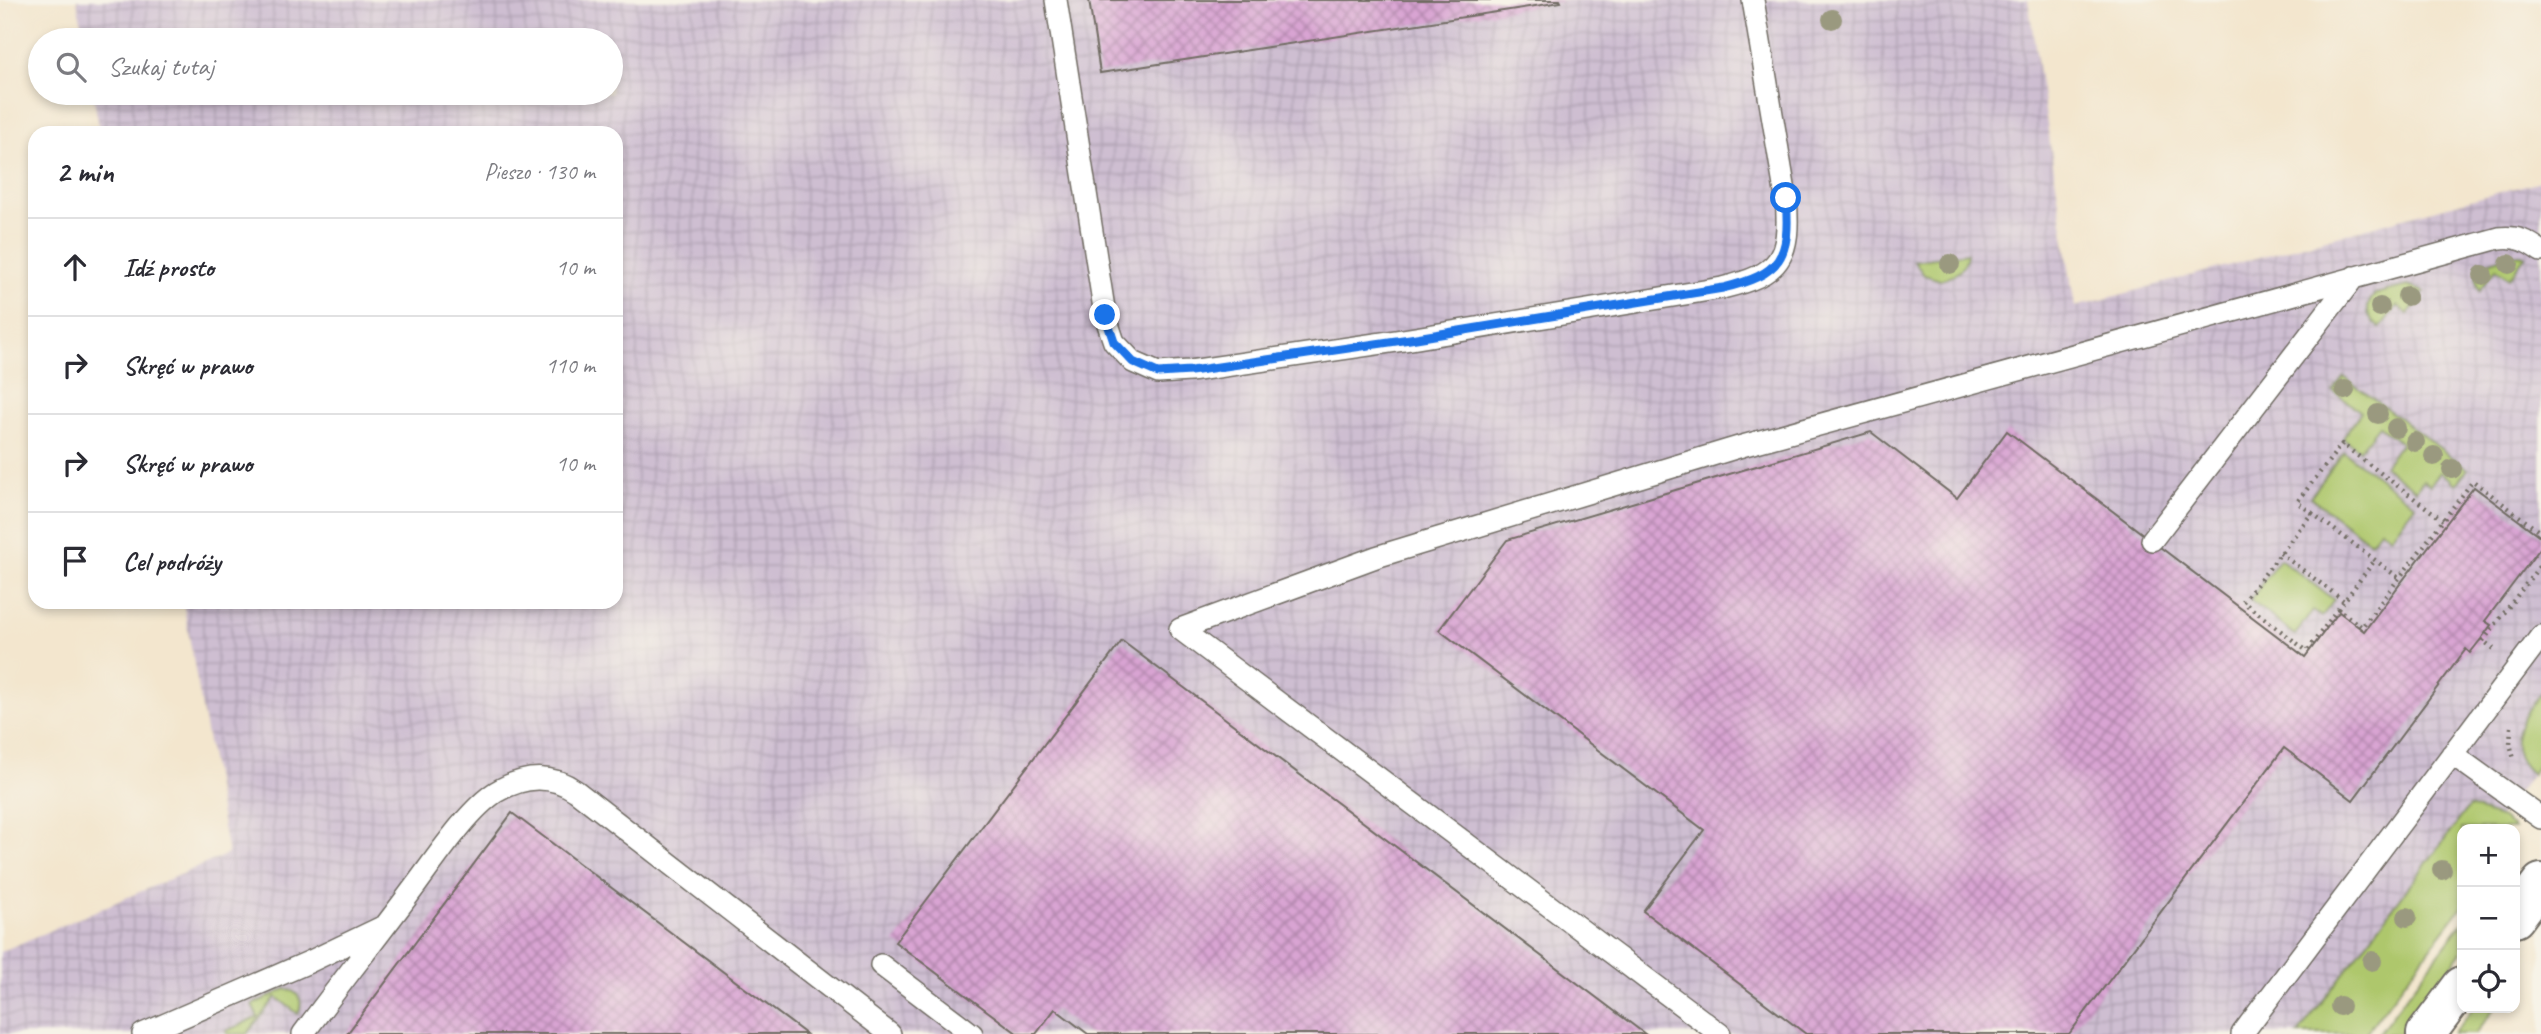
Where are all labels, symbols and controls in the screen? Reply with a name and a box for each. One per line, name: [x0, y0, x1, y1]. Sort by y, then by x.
search box: [28, 28, 623, 105]
icon: search: [52, 48, 90, 86]
text: Szukaj tutaj: [108, 50, 214, 83]
text: 2 min: [56, 153, 113, 191]
text: Pieszo · 130 m: [484, 157, 595, 186]
route start: [1770, 182, 1801, 213]
icon: ahead: [56, 248, 94, 286]
text: Idź prosto: [123, 251, 214, 284]
text: 10 m: [556, 253, 595, 282]
route end: [1089, 299, 1120, 330]
icon: right: [56, 346, 94, 384]
text: Skręć w prawo: [123, 349, 252, 382]
text: 110 m: [546, 351, 595, 380]
icon: right: [56, 444, 94, 482]
text: Skręć w prawo: [123, 447, 252, 480]
text: 10 m: [556, 449, 595, 478]
icon: arrive: [56, 542, 94, 580]
text: Cel podróży: [123, 545, 221, 578]
map controls: [2457, 824, 2520, 1013]
button: +: [2457, 824, 2520, 887]
button: −: [2457, 887, 2520, 950]
button: locate: [2457, 950, 2520, 1013]

